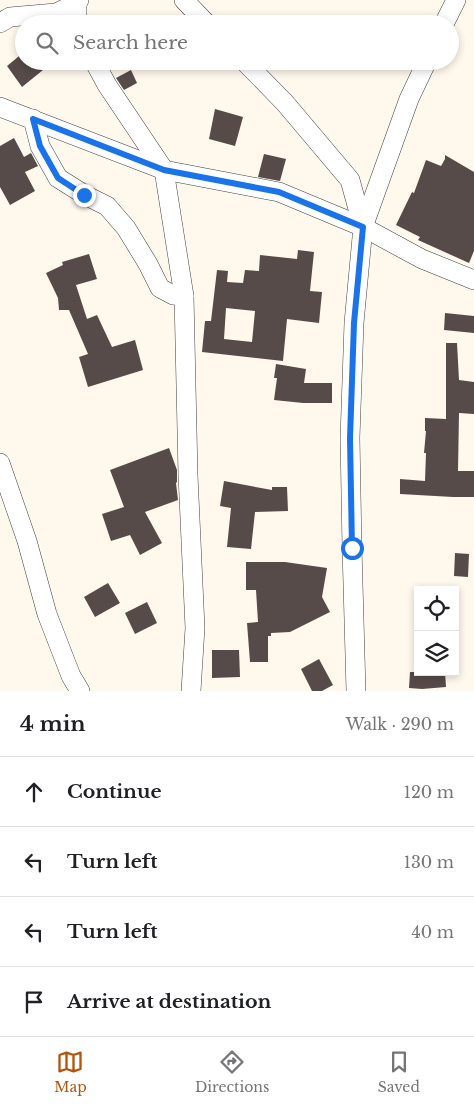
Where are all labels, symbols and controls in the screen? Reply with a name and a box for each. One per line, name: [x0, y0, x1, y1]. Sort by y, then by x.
search box: [15, 15, 459, 70]
icon: search: [33, 29, 61, 57]
text: Search here: [73, 31, 188, 54]
route end: [73, 184, 96, 207]
route start: [341, 537, 364, 560]
map controls: [414, 586, 459, 676]
button: locate: [414, 586, 459, 631]
button: layers: [414, 631, 459, 676]
text: 4 min: [20, 711, 86, 737]
text: Walk · 290 m: [346, 714, 454, 734]
icon: ahead: [20, 778, 48, 806]
text: Continue: [67, 780, 162, 803]
text: 120 m: [404, 782, 454, 802]
icon: left: [20, 848, 48, 876]
text: Turn left: [67, 850, 158, 873]
text: 130 m: [404, 852, 454, 872]
icon: left: [20, 918, 48, 946]
text: Turn left: [67, 920, 158, 943]
text: 40 m: [411, 922, 454, 942]
icon: arrive: [20, 988, 48, 1016]
text: Arrive at destination: [67, 990, 271, 1013]
tab: Map: [54, 1048, 87, 1096]
tab: Directions: [195, 1048, 269, 1096]
tab: Saved: [378, 1048, 420, 1096]

